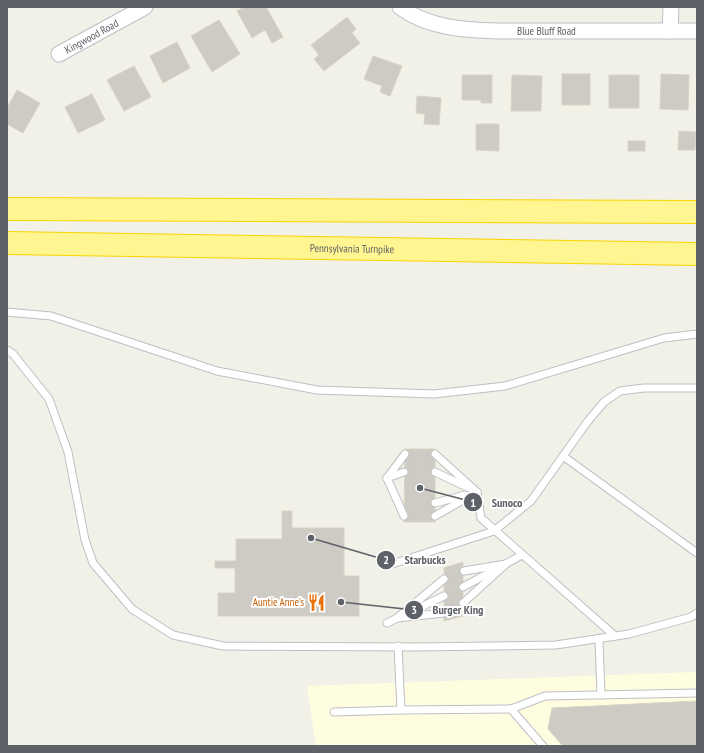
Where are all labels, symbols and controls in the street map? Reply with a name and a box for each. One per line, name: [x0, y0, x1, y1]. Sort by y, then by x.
street label: Kingwood Road: [62, 16, 121, 57]
street label: Blue Bluff Road: [517, 24, 576, 38]
street label: Pennsylvania Turnpike: [310, 241, 395, 256]
callout: Sunoco: [463, 490, 530, 514]
text: 1: [470, 495, 476, 510]
text: Sunoco: [492, 495, 523, 510]
callout: Starbucks: [376, 548, 454, 572]
text: 2: [383, 552, 389, 567]
text: Starbucks: [404, 552, 446, 567]
restaurant icon: Auntie Anne's: [307, 592, 327, 612]
place label: Auntie Anne's: [253, 595, 304, 609]
callout: Burger King: [404, 598, 491, 622]
text: 3: [411, 602, 417, 617]
text: Burger King: [433, 602, 483, 617]

